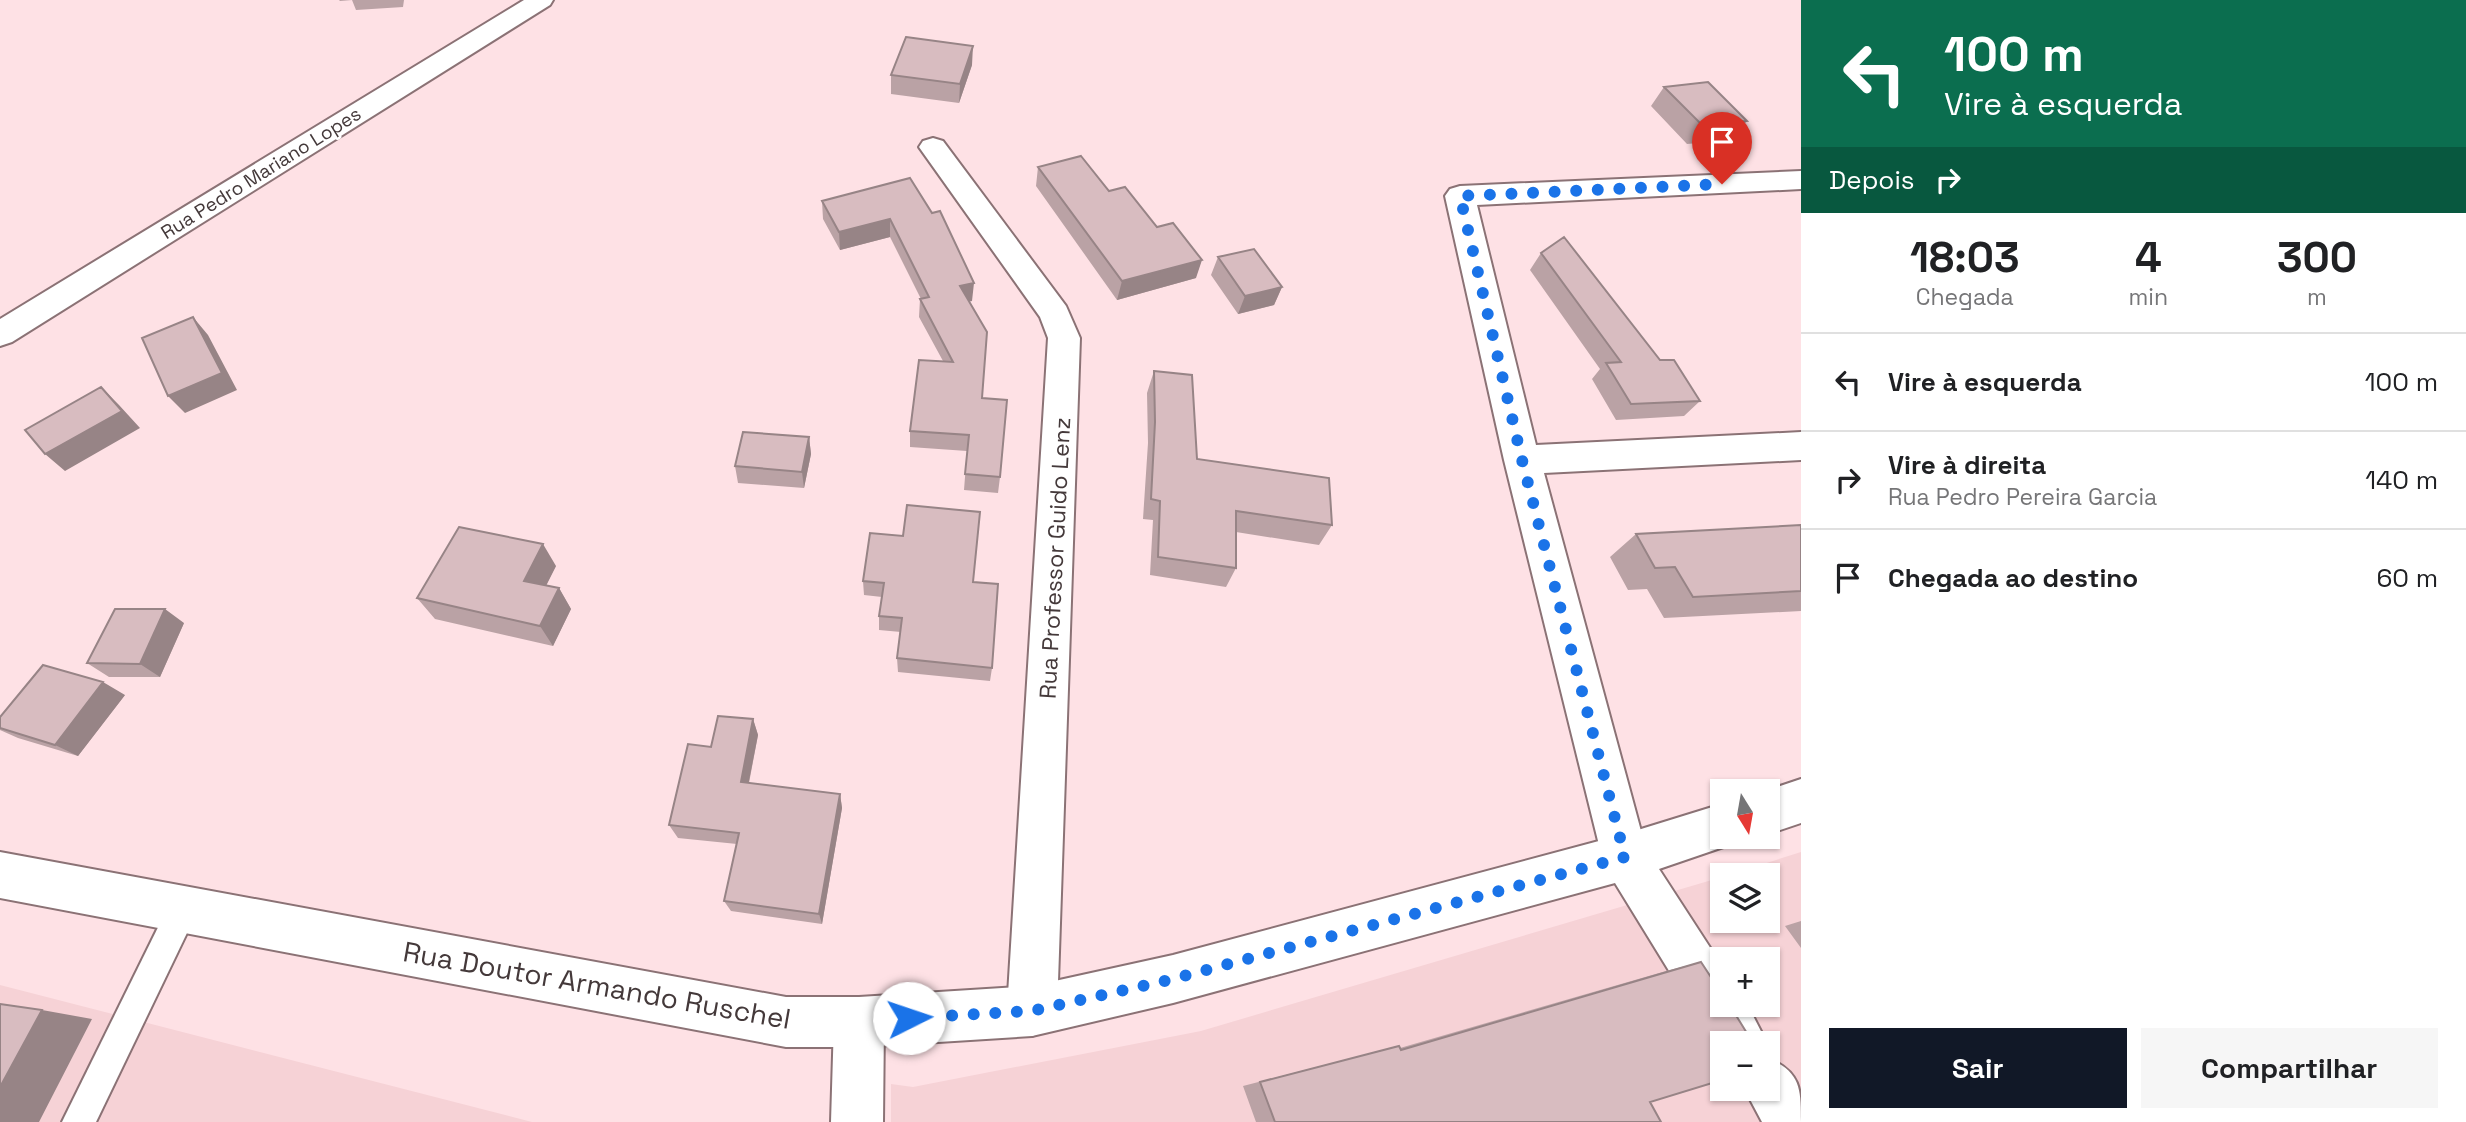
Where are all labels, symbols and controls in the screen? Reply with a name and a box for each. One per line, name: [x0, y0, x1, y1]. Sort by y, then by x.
text: 100 m: [1944, 23, 2084, 85]
icon: left: [1829, 28, 1920, 119]
text: Vire à esquerda: [1944, 84, 2182, 124]
street label: Rua Pedro Mariano Lopes: [156, 101, 366, 245]
pin: [1692, 112, 1752, 184]
icon: arrive: [1703, 123, 1741, 161]
icon: right: [1929, 161, 1967, 199]
text: Depois: [1829, 163, 1915, 197]
text: 18:03: [1910, 231, 2019, 284]
text: 4: [2135, 231, 2162, 284]
text: 300: [2277, 231, 2357, 284]
text: Chegada: [1916, 282, 2014, 312]
text: min: [2128, 282, 2168, 312]
text: m: [2307, 282, 2327, 312]
icon: left: [1829, 363, 1867, 401]
text: Vire à esquerda: [1888, 365, 2082, 399]
text: 100 m: [2365, 365, 2438, 399]
street label: Rua Professor Guido Lenz: [1033, 416, 1077, 700]
text: Vire à direita: [1888, 448, 2046, 482]
icon: right: [1829, 461, 1867, 499]
text: 140 m: [2365, 463, 2438, 497]
text: Rua Pedro Pereira Garcia: [1888, 482, 2157, 512]
icon: arrive: [1829, 559, 1867, 597]
text: Chegada ao destino: [1888, 561, 2138, 595]
text: 60 m: [2376, 561, 2438, 595]
north arrow: [1710, 779, 1780, 849]
map controls: [1710, 779, 1780, 1101]
button: layers: [1710, 863, 1780, 933]
street label: Rua Doutor Armando Ruschel: [400, 933, 794, 1037]
button: +: [1710, 947, 1780, 1017]
position arrow: [872, 981, 946, 1055]
button: Sair: [1829, 1028, 2127, 1108]
button: Compartilhar: [2141, 1028, 2438, 1108]
button: −: [1710, 1031, 1780, 1101]

